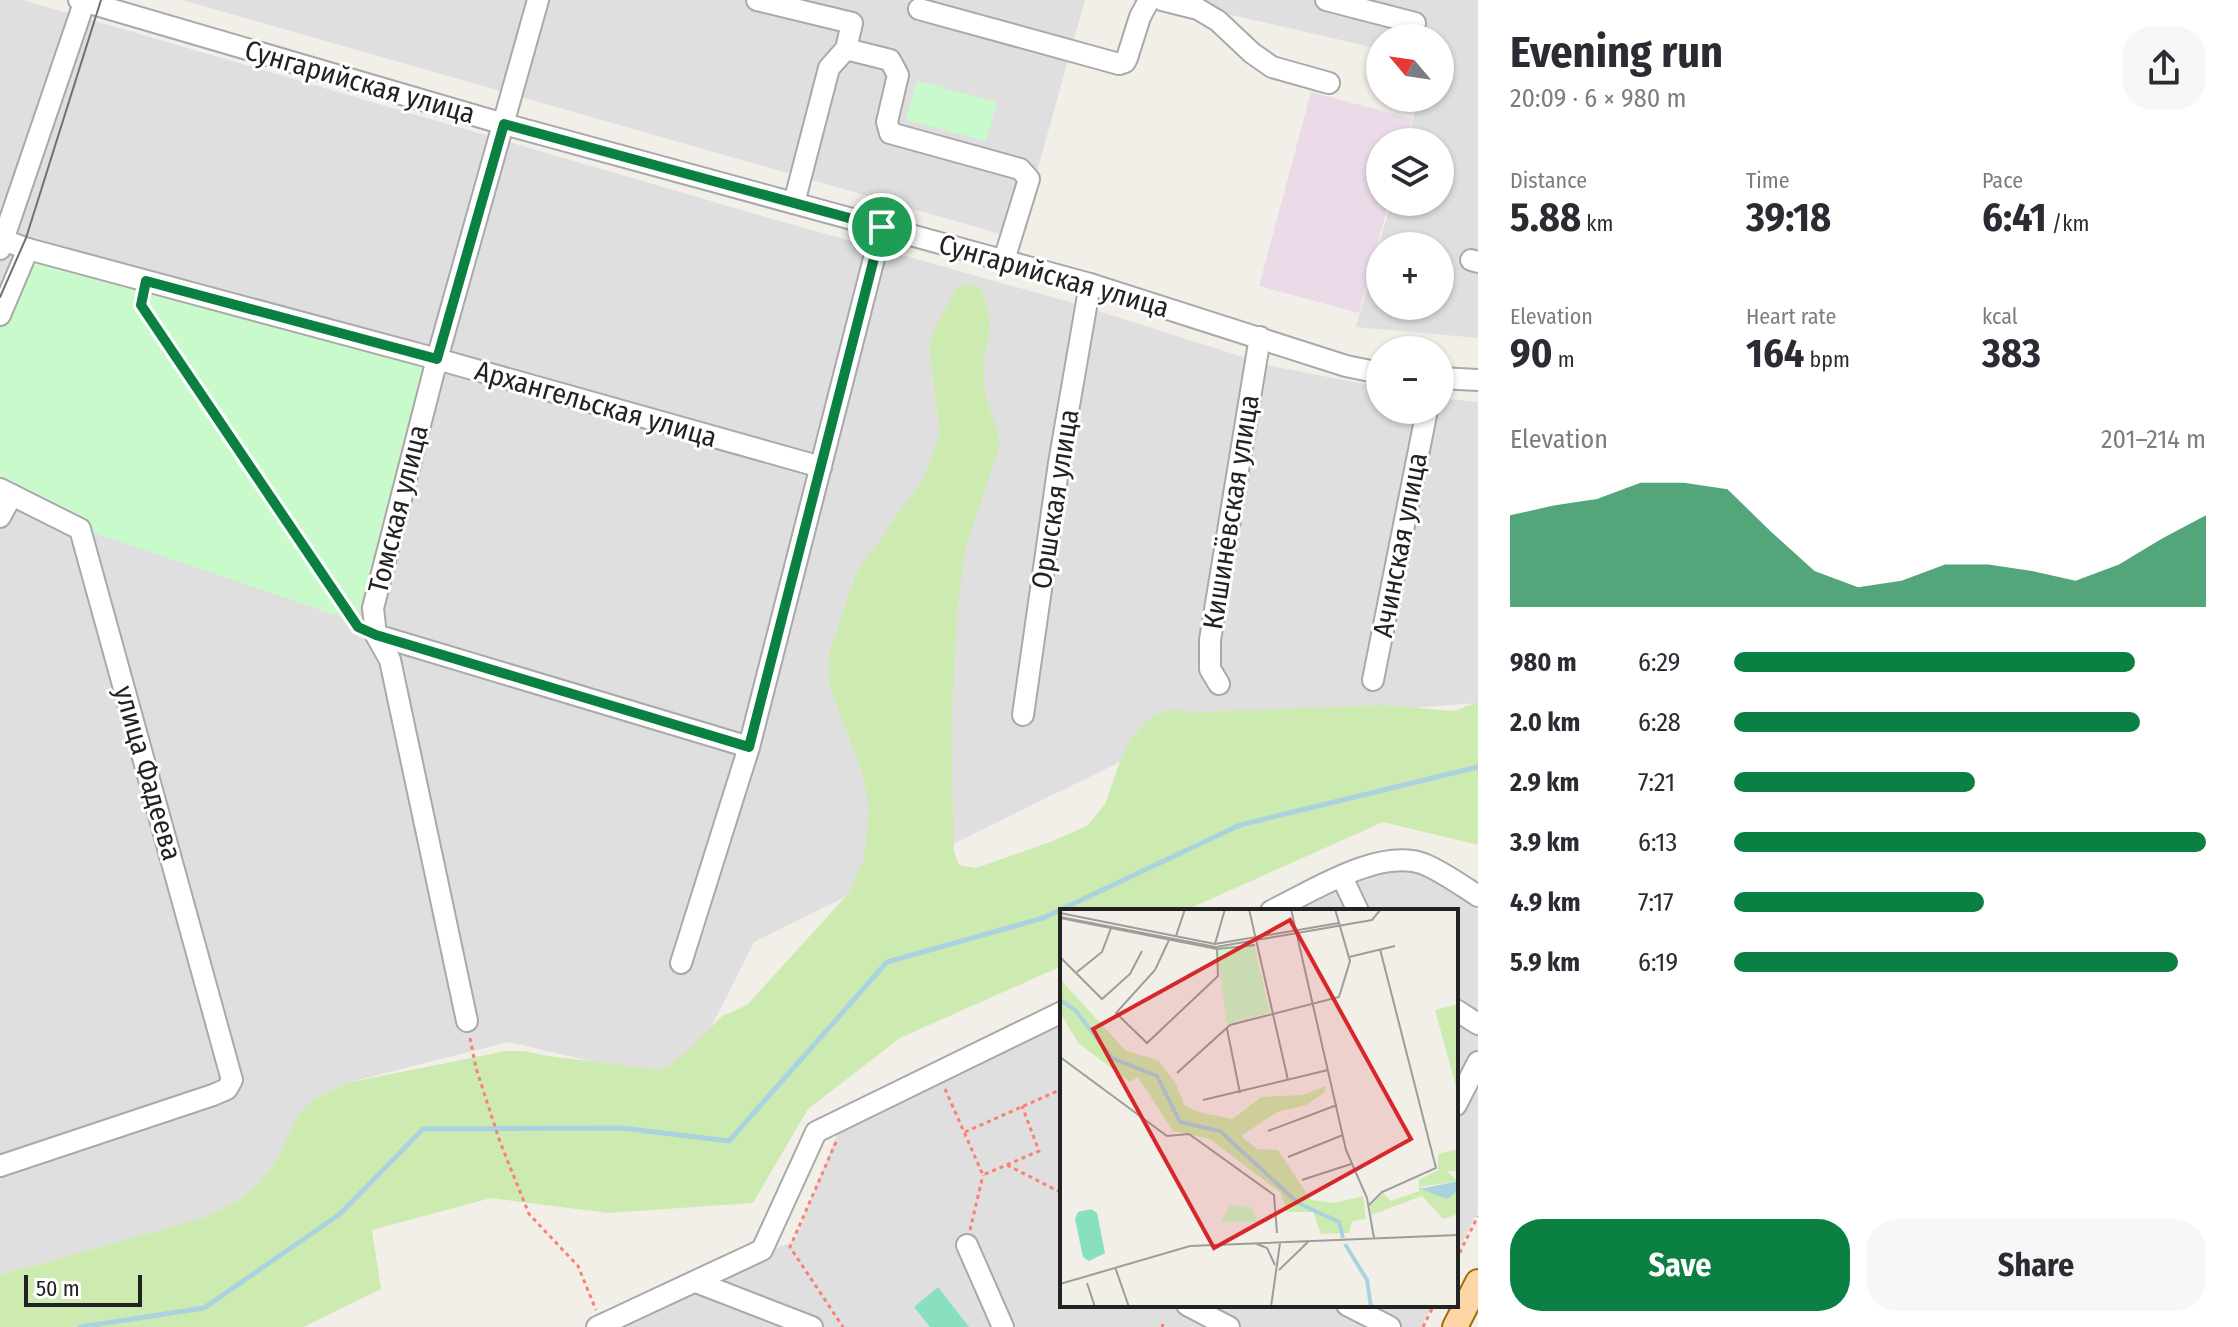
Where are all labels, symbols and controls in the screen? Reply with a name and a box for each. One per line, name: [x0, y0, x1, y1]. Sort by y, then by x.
north arrow: [1366, 24, 1454, 112]
map controls: [1366, 24, 1454, 424]
text: Evening run: [1510, 26, 1723, 79]
button: share: [2122, 26, 2206, 110]
street label: Сунгарийская улица: [241, 33, 479, 131]
text: 20:09 · 6 × 980 m: [1510, 83, 1686, 114]
button: layers: [1366, 128, 1454, 216]
text: Distance: [1510, 167, 1587, 194]
text: Time: [1746, 167, 1790, 194]
text: Pace: [1982, 167, 2023, 194]
pin: [848, 193, 916, 261]
text: 5.88: [1510, 194, 1581, 242]
text: 39:18: [1746, 194, 1831, 242]
text: 6:41: [1982, 194, 2047, 242]
icon: arrive: [860, 205, 904, 249]
text: km: [1581, 210, 1613, 237]
text: /km: [2047, 210, 2089, 237]
street label: Сунгарийская улица: [935, 227, 1173, 325]
button: +: [1366, 232, 1454, 320]
text: Elevation: [1510, 303, 1593, 330]
text: Heart rate: [1746, 303, 1836, 330]
text: kcal: [1982, 303, 2018, 330]
text: 90: [1510, 330, 1553, 378]
text: 164: [1746, 330, 1804, 378]
text: 383: [1982, 330, 2041, 378]
button: −: [1366, 336, 1454, 424]
text: m: [1553, 346, 1575, 373]
text: bpm: [1804, 346, 1850, 373]
street label: Архангельская улица: [471, 354, 721, 454]
street label: Кишинёвская улица: [1196, 392, 1266, 632]
street label: Оршская улица: [1025, 407, 1085, 591]
street label: Томская улица: [361, 421, 435, 597]
text: Elevation: [1510, 424, 1608, 455]
text: 201–214 m: [2101, 424, 2206, 455]
street label: Ачинская улица: [1366, 450, 1434, 640]
text: 980 m: [1510, 647, 1577, 678]
text: 6:29: [1638, 647, 1680, 678]
street label: улица Фадеева: [107, 682, 189, 864]
text: 2.0 km: [1510, 707, 1580, 738]
text: 6:28: [1638, 707, 1681, 738]
text: 2.9 km: [1510, 767, 1579, 798]
text: 7:21: [1638, 767, 1675, 798]
text: 3.9 km: [1510, 827, 1580, 858]
text: 6:13: [1638, 827, 1677, 858]
text: 4.9 km: [1510, 887, 1581, 918]
text: 7:17: [1638, 887, 1674, 918]
inset map: [1060, 909, 1458, 1307]
text: 5.9 km: [1510, 947, 1580, 978]
text: 6:19: [1638, 947, 1678, 978]
button: Save: [1510, 1219, 1850, 1311]
button: Share: [1866, 1219, 2206, 1311]
scale bar: [24, 1271, 142, 1307]
text: 50 m: [36, 1275, 80, 1302]

